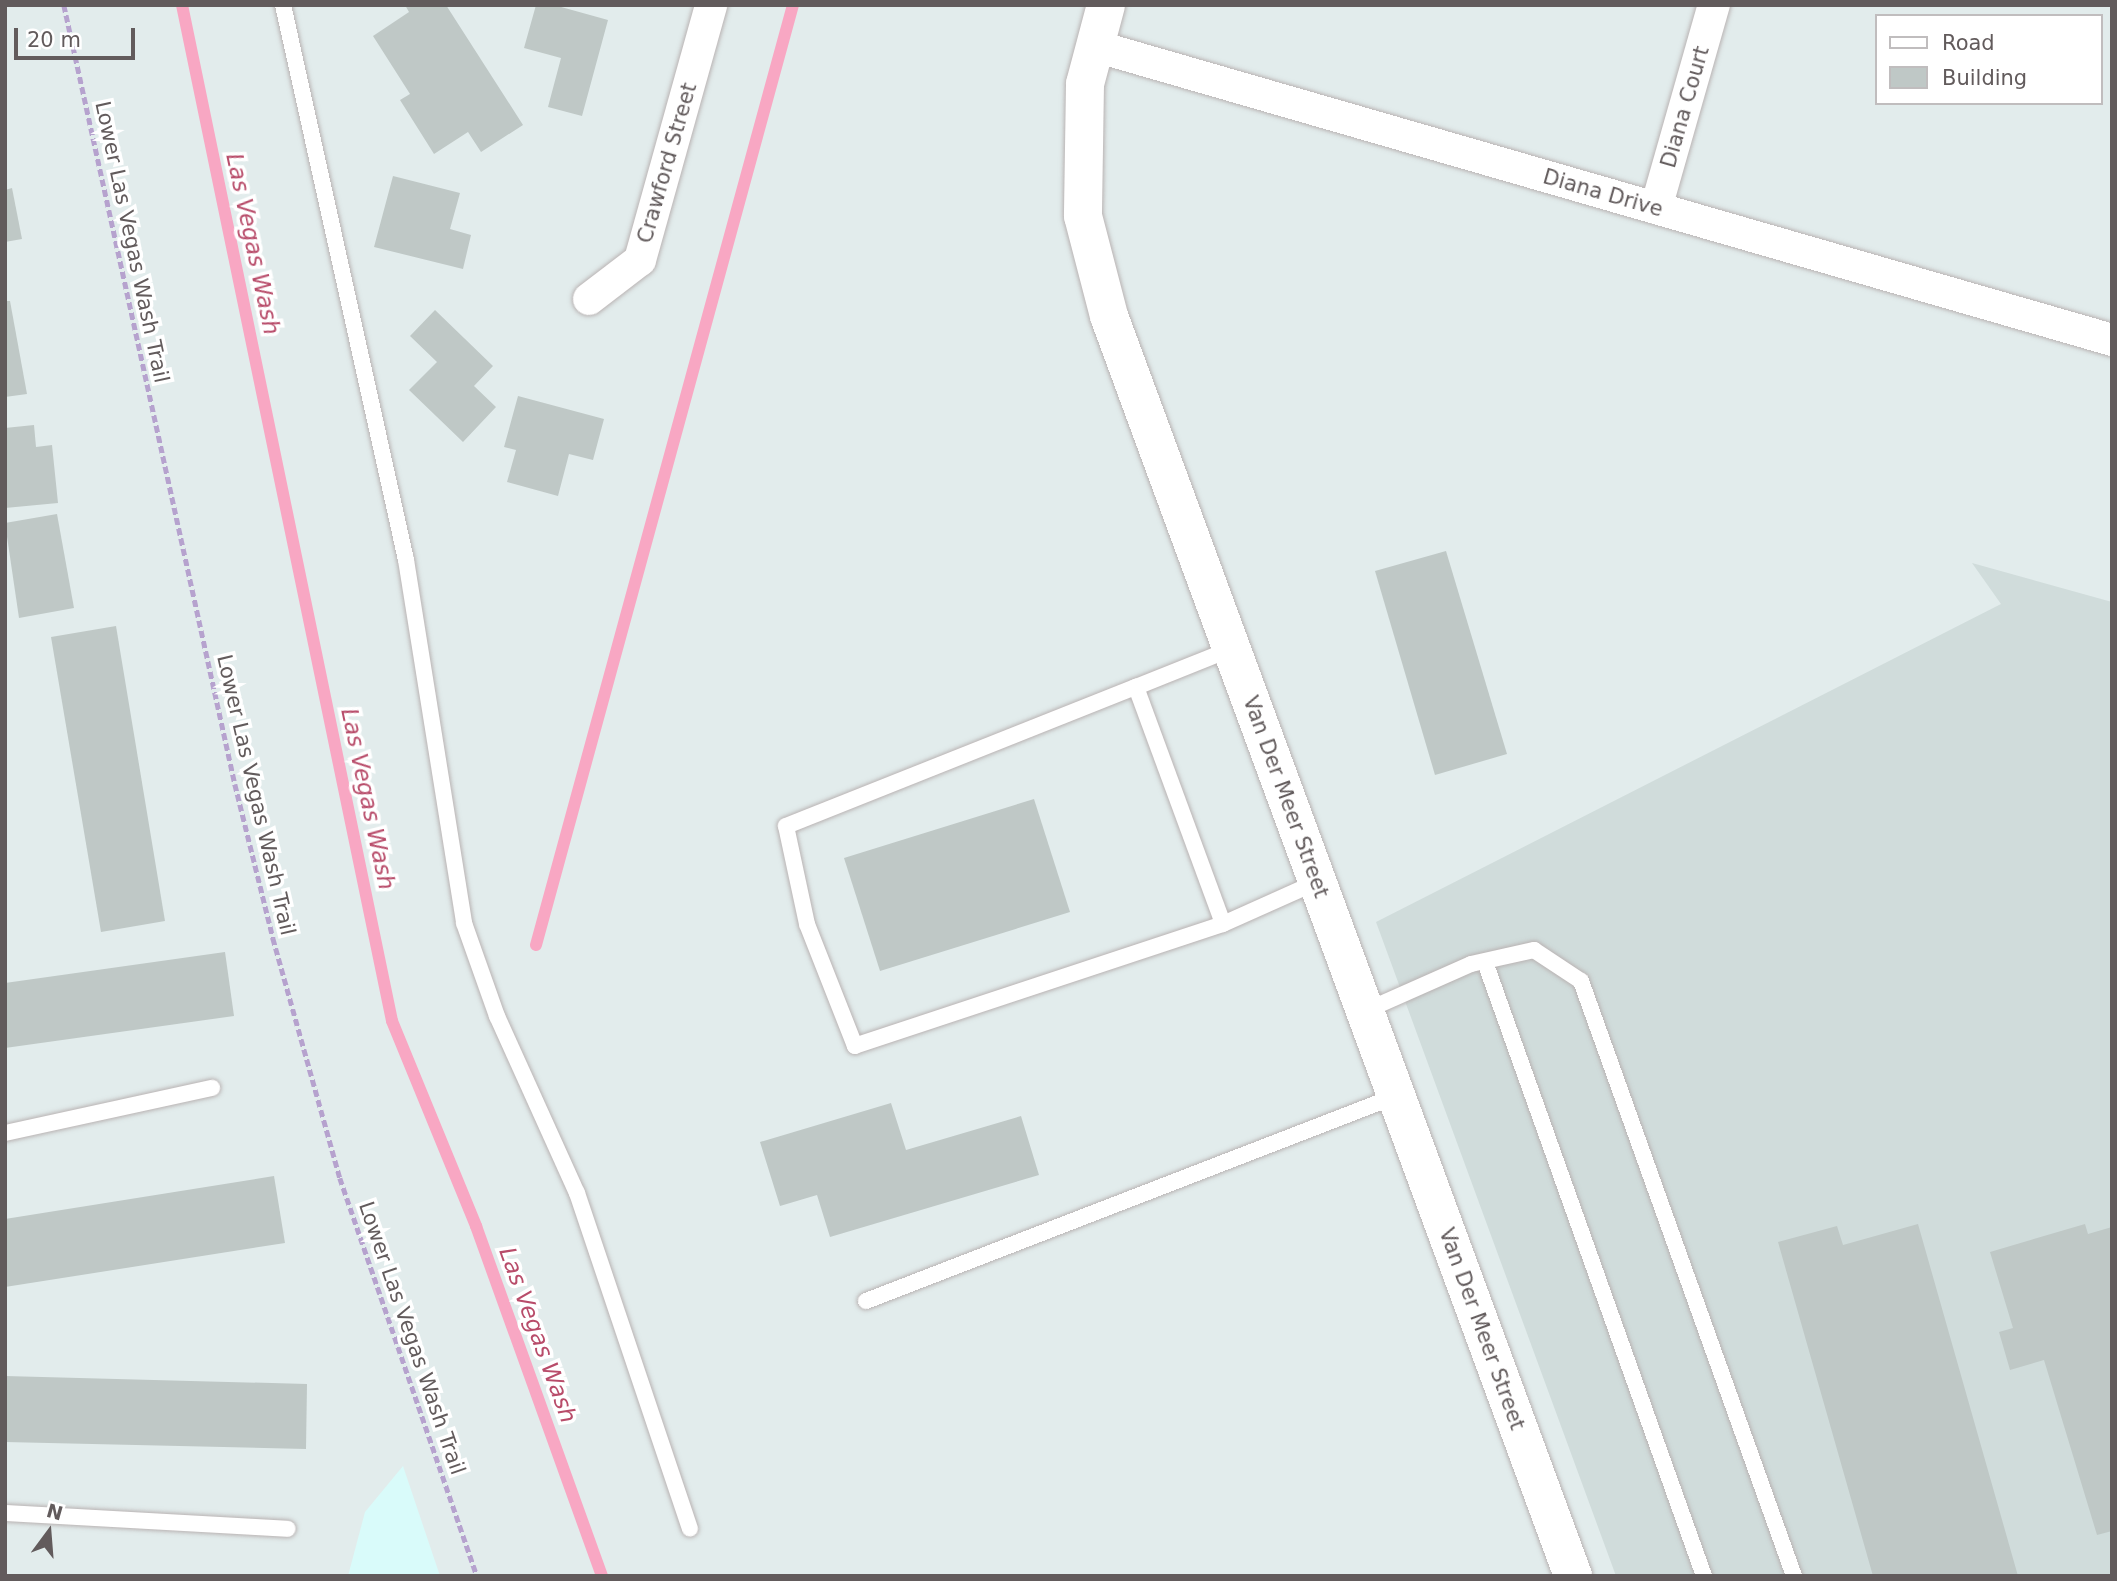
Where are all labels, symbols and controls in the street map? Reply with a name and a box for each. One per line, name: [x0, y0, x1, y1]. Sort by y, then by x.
scale bar: [18, 14, 138, 58]
legend: [1876, 14, 2103, 105]
text: 20 m: [27, 28, 81, 52]
text: Road: [1942, 31, 1995, 55]
street label: Diana Court: [1656, 43, 1714, 171]
text: Building: [1942, 66, 2027, 90]
street label: Crawford Street: [632, 80, 702, 246]
street label: Lower Las Vegas Wash Trail: [90, 99, 174, 385]
water label: Las Vegas Wash: [220, 151, 286, 337]
street label: Diana Drive: [1540, 164, 1666, 222]
street label: Lower Las Vegas Wash Trail: [211, 652, 301, 938]
street label: Van Der Meer Street: [1238, 693, 1334, 901]
water label: Las Vegas Wash: [335, 706, 401, 892]
street label: Lower Las Vegas Wash Trail: [353, 1198, 471, 1478]
street label: Van Der Meer Street: [1434, 1225, 1530, 1433]
water label: Las Vegas Wash: [493, 1243, 583, 1427]
north arrow: [14, 1497, 84, 1567]
text: N: [44, 1499, 65, 1525]

